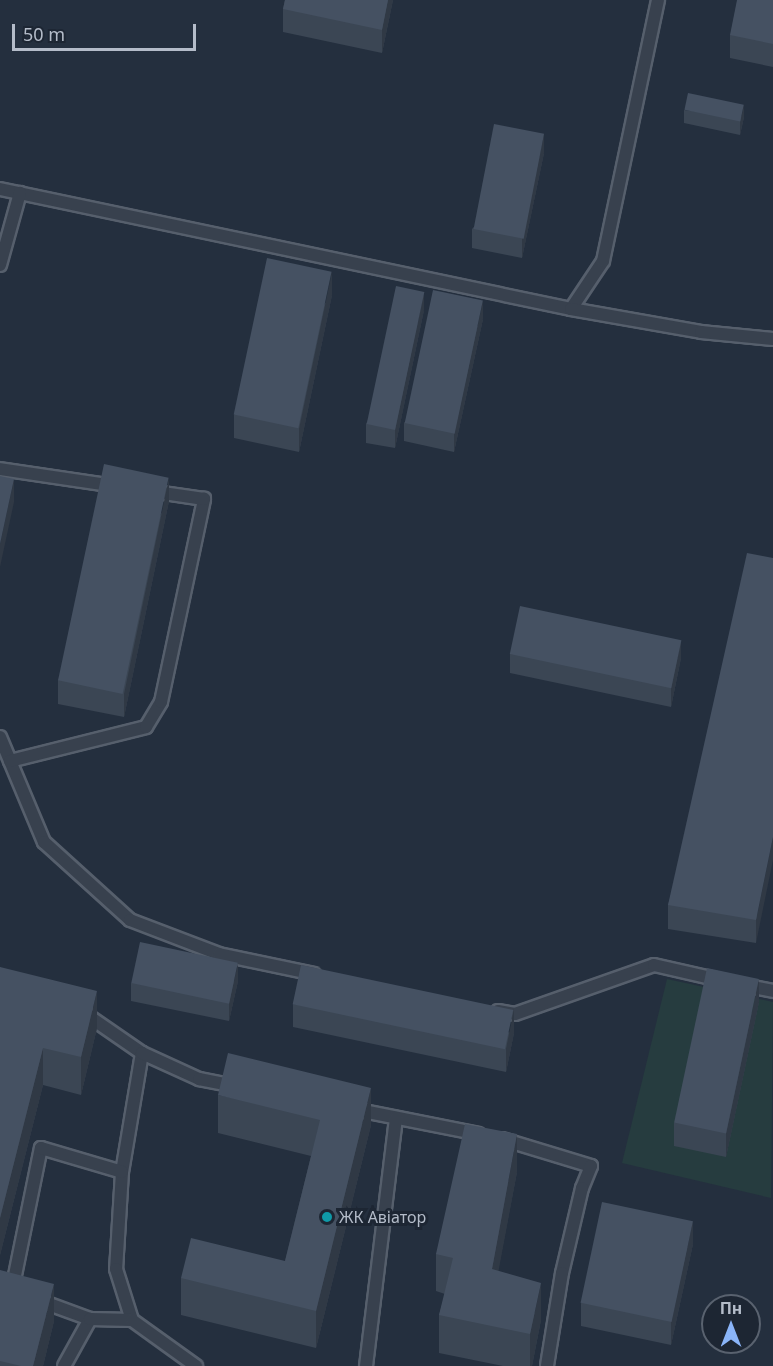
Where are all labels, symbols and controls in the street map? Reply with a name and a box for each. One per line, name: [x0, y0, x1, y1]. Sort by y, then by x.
scale bar: [15, 12, 200, 50]
text: 50 m: [23, 22, 65, 46]
place label: ЖК Авіатор: [339, 1207, 426, 1227]
marker: ЖК Авіатор: [320, 1210, 334, 1224]
north arrow: [701, 1294, 761, 1354]
text: Пн: [720, 1297, 742, 1319]

